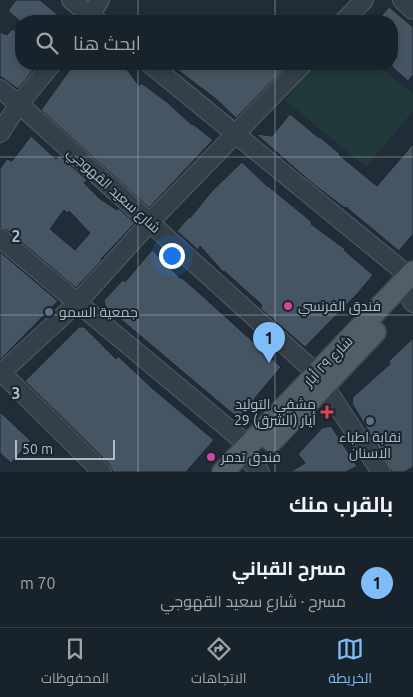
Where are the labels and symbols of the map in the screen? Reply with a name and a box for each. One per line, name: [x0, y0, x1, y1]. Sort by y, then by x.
street label: شارع سعيد القهوجي: [62, 144, 164, 239]
text: 2: [11, 227, 21, 245]
your location: [159, 243, 185, 269]
place label: فندق الفرنسي: [298, 298, 381, 317]
marker: فندق الفرنسي: [282, 300, 294, 312]
place label: جمعية السمو: [59, 304, 138, 320]
marker: جمعية السمو: [43, 306, 55, 318]
pin: 1: [253, 322, 285, 363]
street label: شارع ٢٩ أيار: [299, 332, 357, 391]
text: 3: [11, 384, 21, 402]
place label: مشفى التوليد 29 أيار (الشرق): [234, 396, 316, 429]
marker: مشفى التوليد 29 أيار (الشرق): [320, 405, 334, 419]
marker: نقابة اطباء الاسنان: [364, 415, 376, 427]
place label: نقابة اطباء الاسنان: [339, 429, 401, 461]
scale bar: [15, 437, 115, 460]
place label: فندق تدمر: [220, 449, 281, 466]
marker: فندق تدمر: [205, 451, 217, 463]

